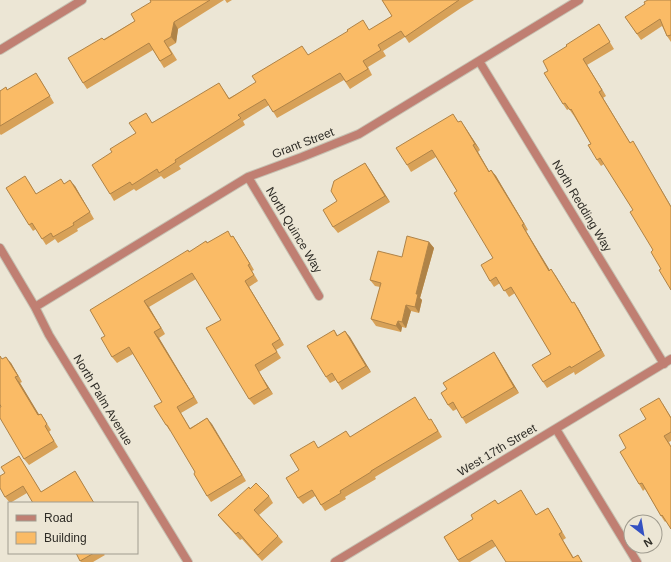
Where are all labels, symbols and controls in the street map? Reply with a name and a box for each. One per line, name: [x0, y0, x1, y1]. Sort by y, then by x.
street label: Grant Street: [270, 125, 337, 161]
street label: North Redding Way: [549, 158, 615, 254]
street label: North Quince Way: [263, 185, 325, 275]
street label: North Palm Avenue: [70, 352, 136, 448]
street label: West 17th Street: [455, 421, 539, 479]
legend: [8, 502, 138, 554]
text: Road: [44, 511, 73, 525]
north arrow: [623, 514, 663, 554]
text: Building: [44, 531, 87, 545]
text: N: [642, 535, 655, 550]

